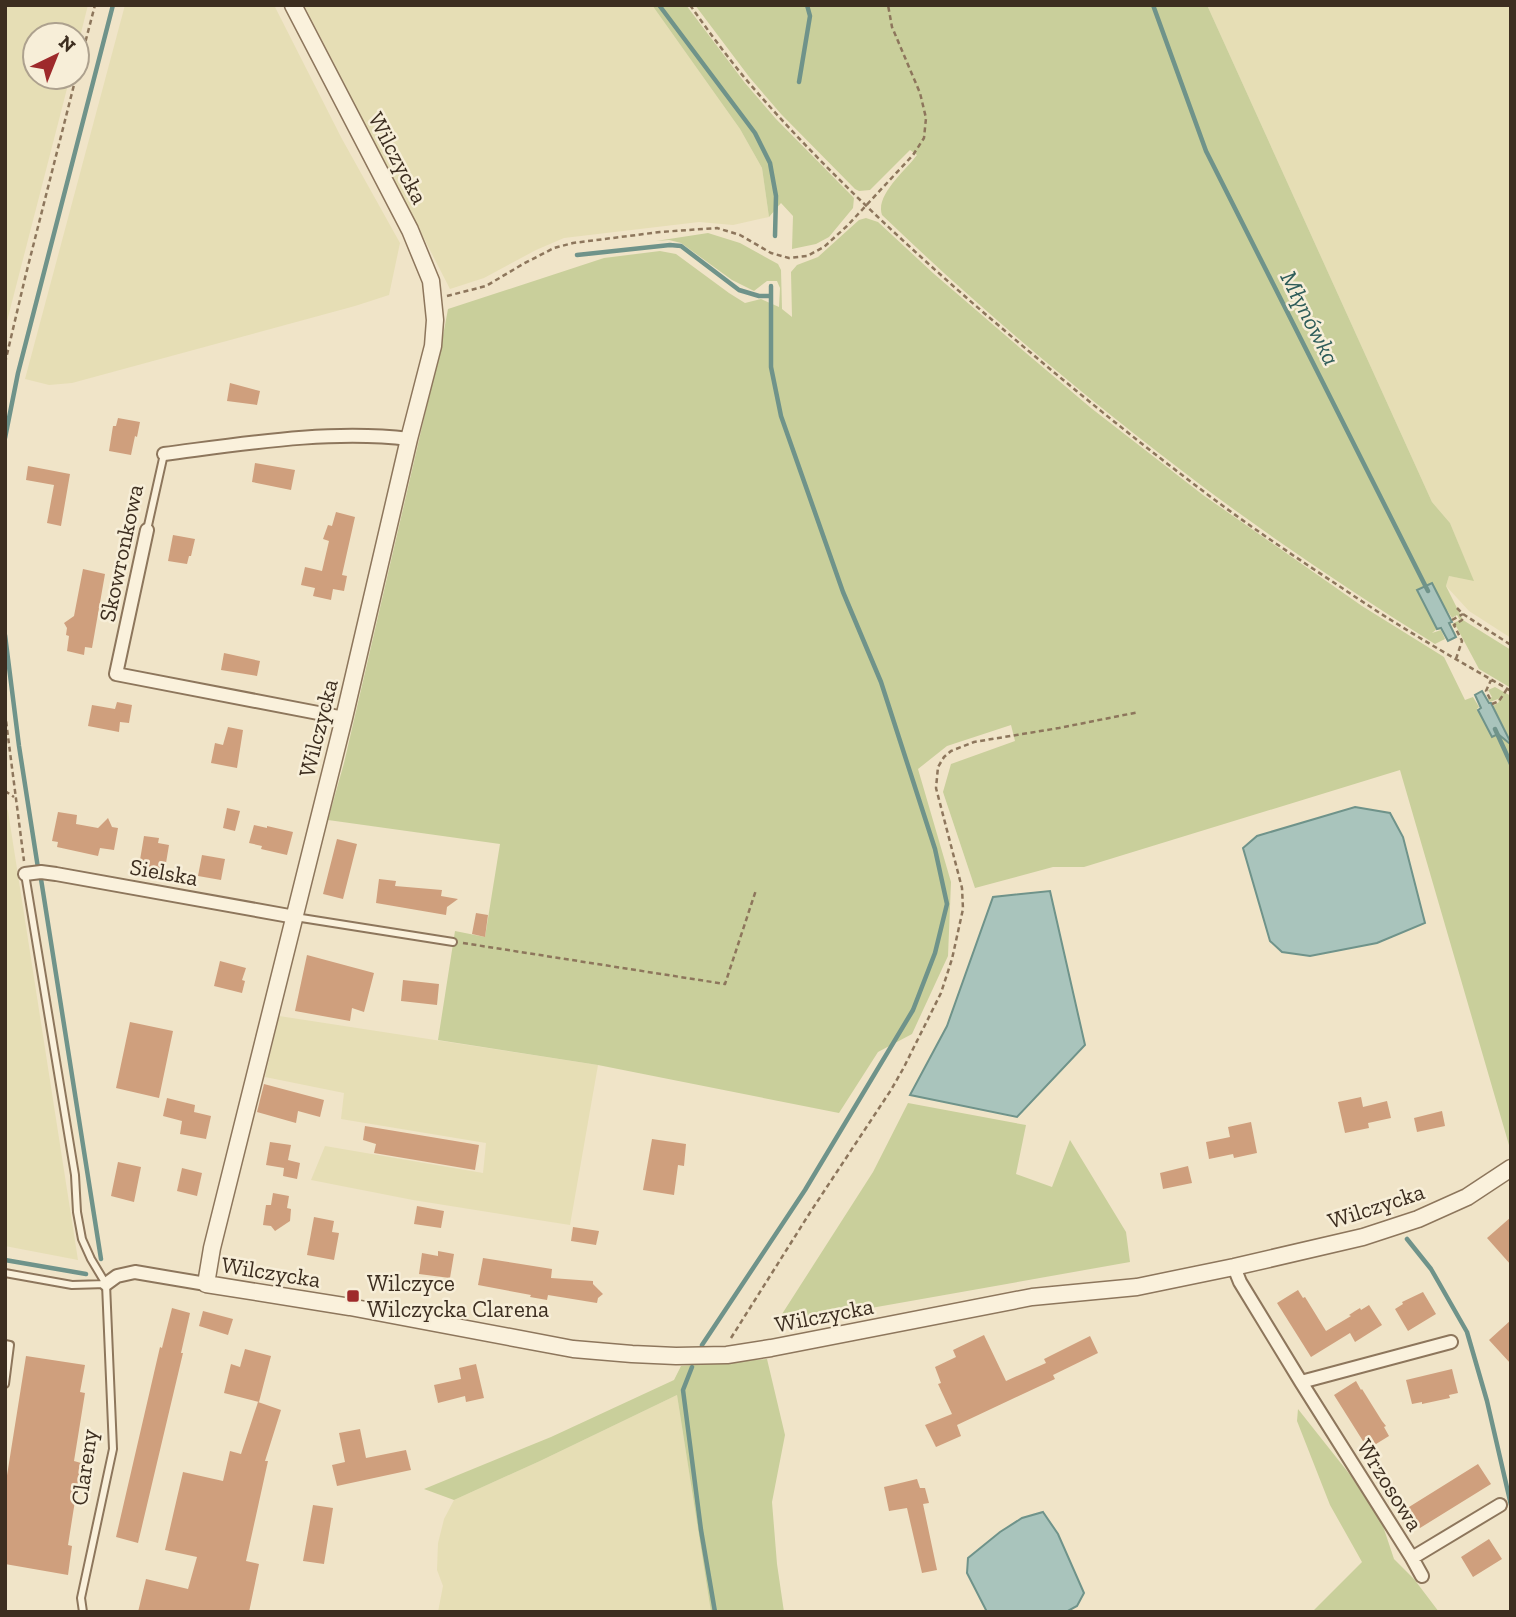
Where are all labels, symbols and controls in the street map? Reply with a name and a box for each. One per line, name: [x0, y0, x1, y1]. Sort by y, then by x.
north arrow: [21, 21, 91, 91]
text: N: [54, 31, 80, 57]
street label: Wilczycka: [362, 107, 434, 209]
water label: Młynówka: [1274, 266, 1346, 370]
street label: Skowronkowa: [93, 482, 149, 624]
street label: Wilczycka: [292, 676, 344, 780]
street label: Sielska: [128, 852, 200, 892]
street label: Wilczycka: [1324, 1177, 1428, 1235]
street label: Wilczycka: [219, 1250, 323, 1294]
place label: Wilczyce Wilczycka Clarena: [367, 1269, 549, 1323]
marker: Wilczyce Wilczycka Clarena: [345, 1288, 361, 1304]
street label: Wilczycka: [772, 1292, 876, 1338]
street label: Clareny: [65, 1427, 103, 1507]
street label: Wrzosowa: [1351, 1434, 1429, 1536]

